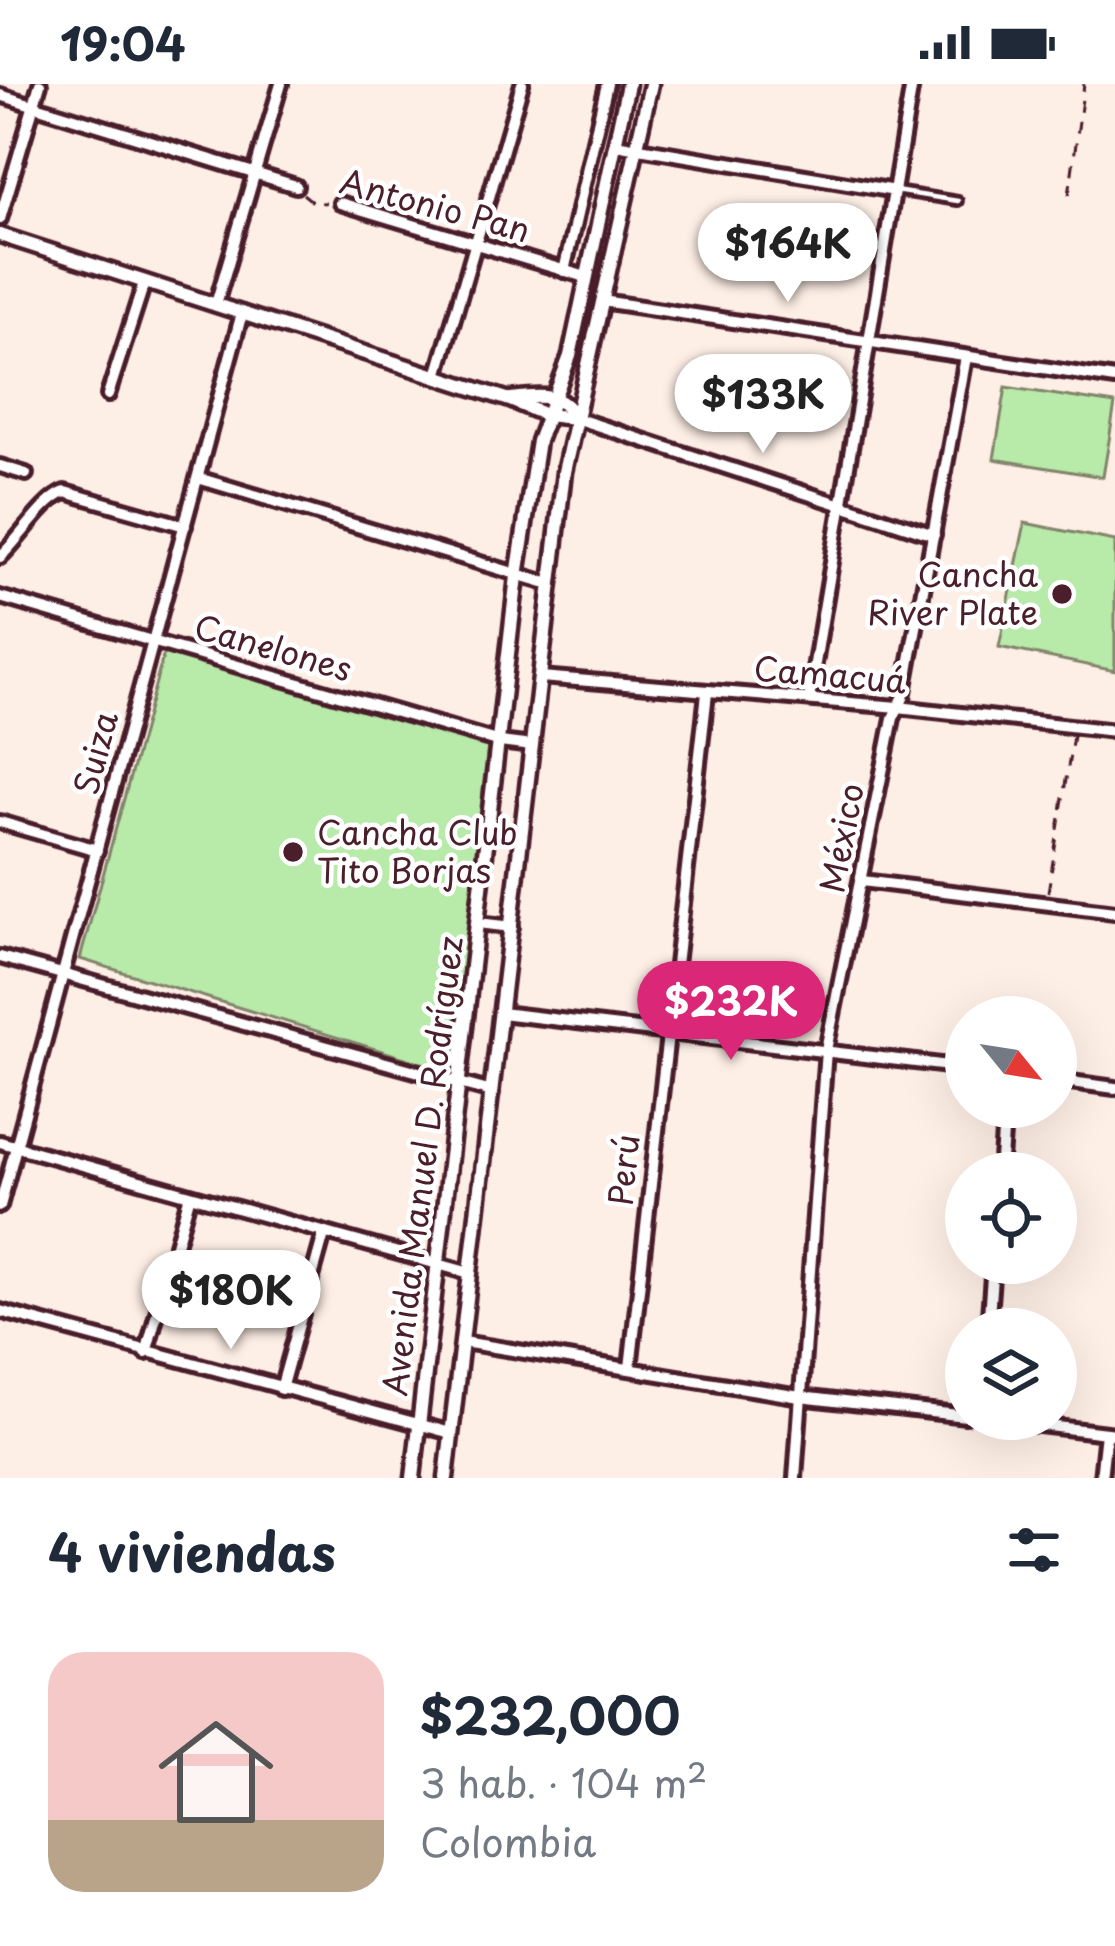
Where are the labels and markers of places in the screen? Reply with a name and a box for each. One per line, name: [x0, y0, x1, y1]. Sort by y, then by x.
pin: $164K: [704, 203, 872, 305]
pin: $133K: [679, 354, 847, 456]
place label: Cancha River Plate: [867, 548, 1038, 636]
marker: Cancha River Plate: [1049, 581, 1075, 607]
place label: Cancha Club Tito Borjas: [317, 806, 518, 894]
marker: Cancha Club Tito Borjas: [280, 839, 306, 865]
pin: $232K: [647, 961, 815, 1063]
pin: $180K: [147, 1250, 315, 1352]

